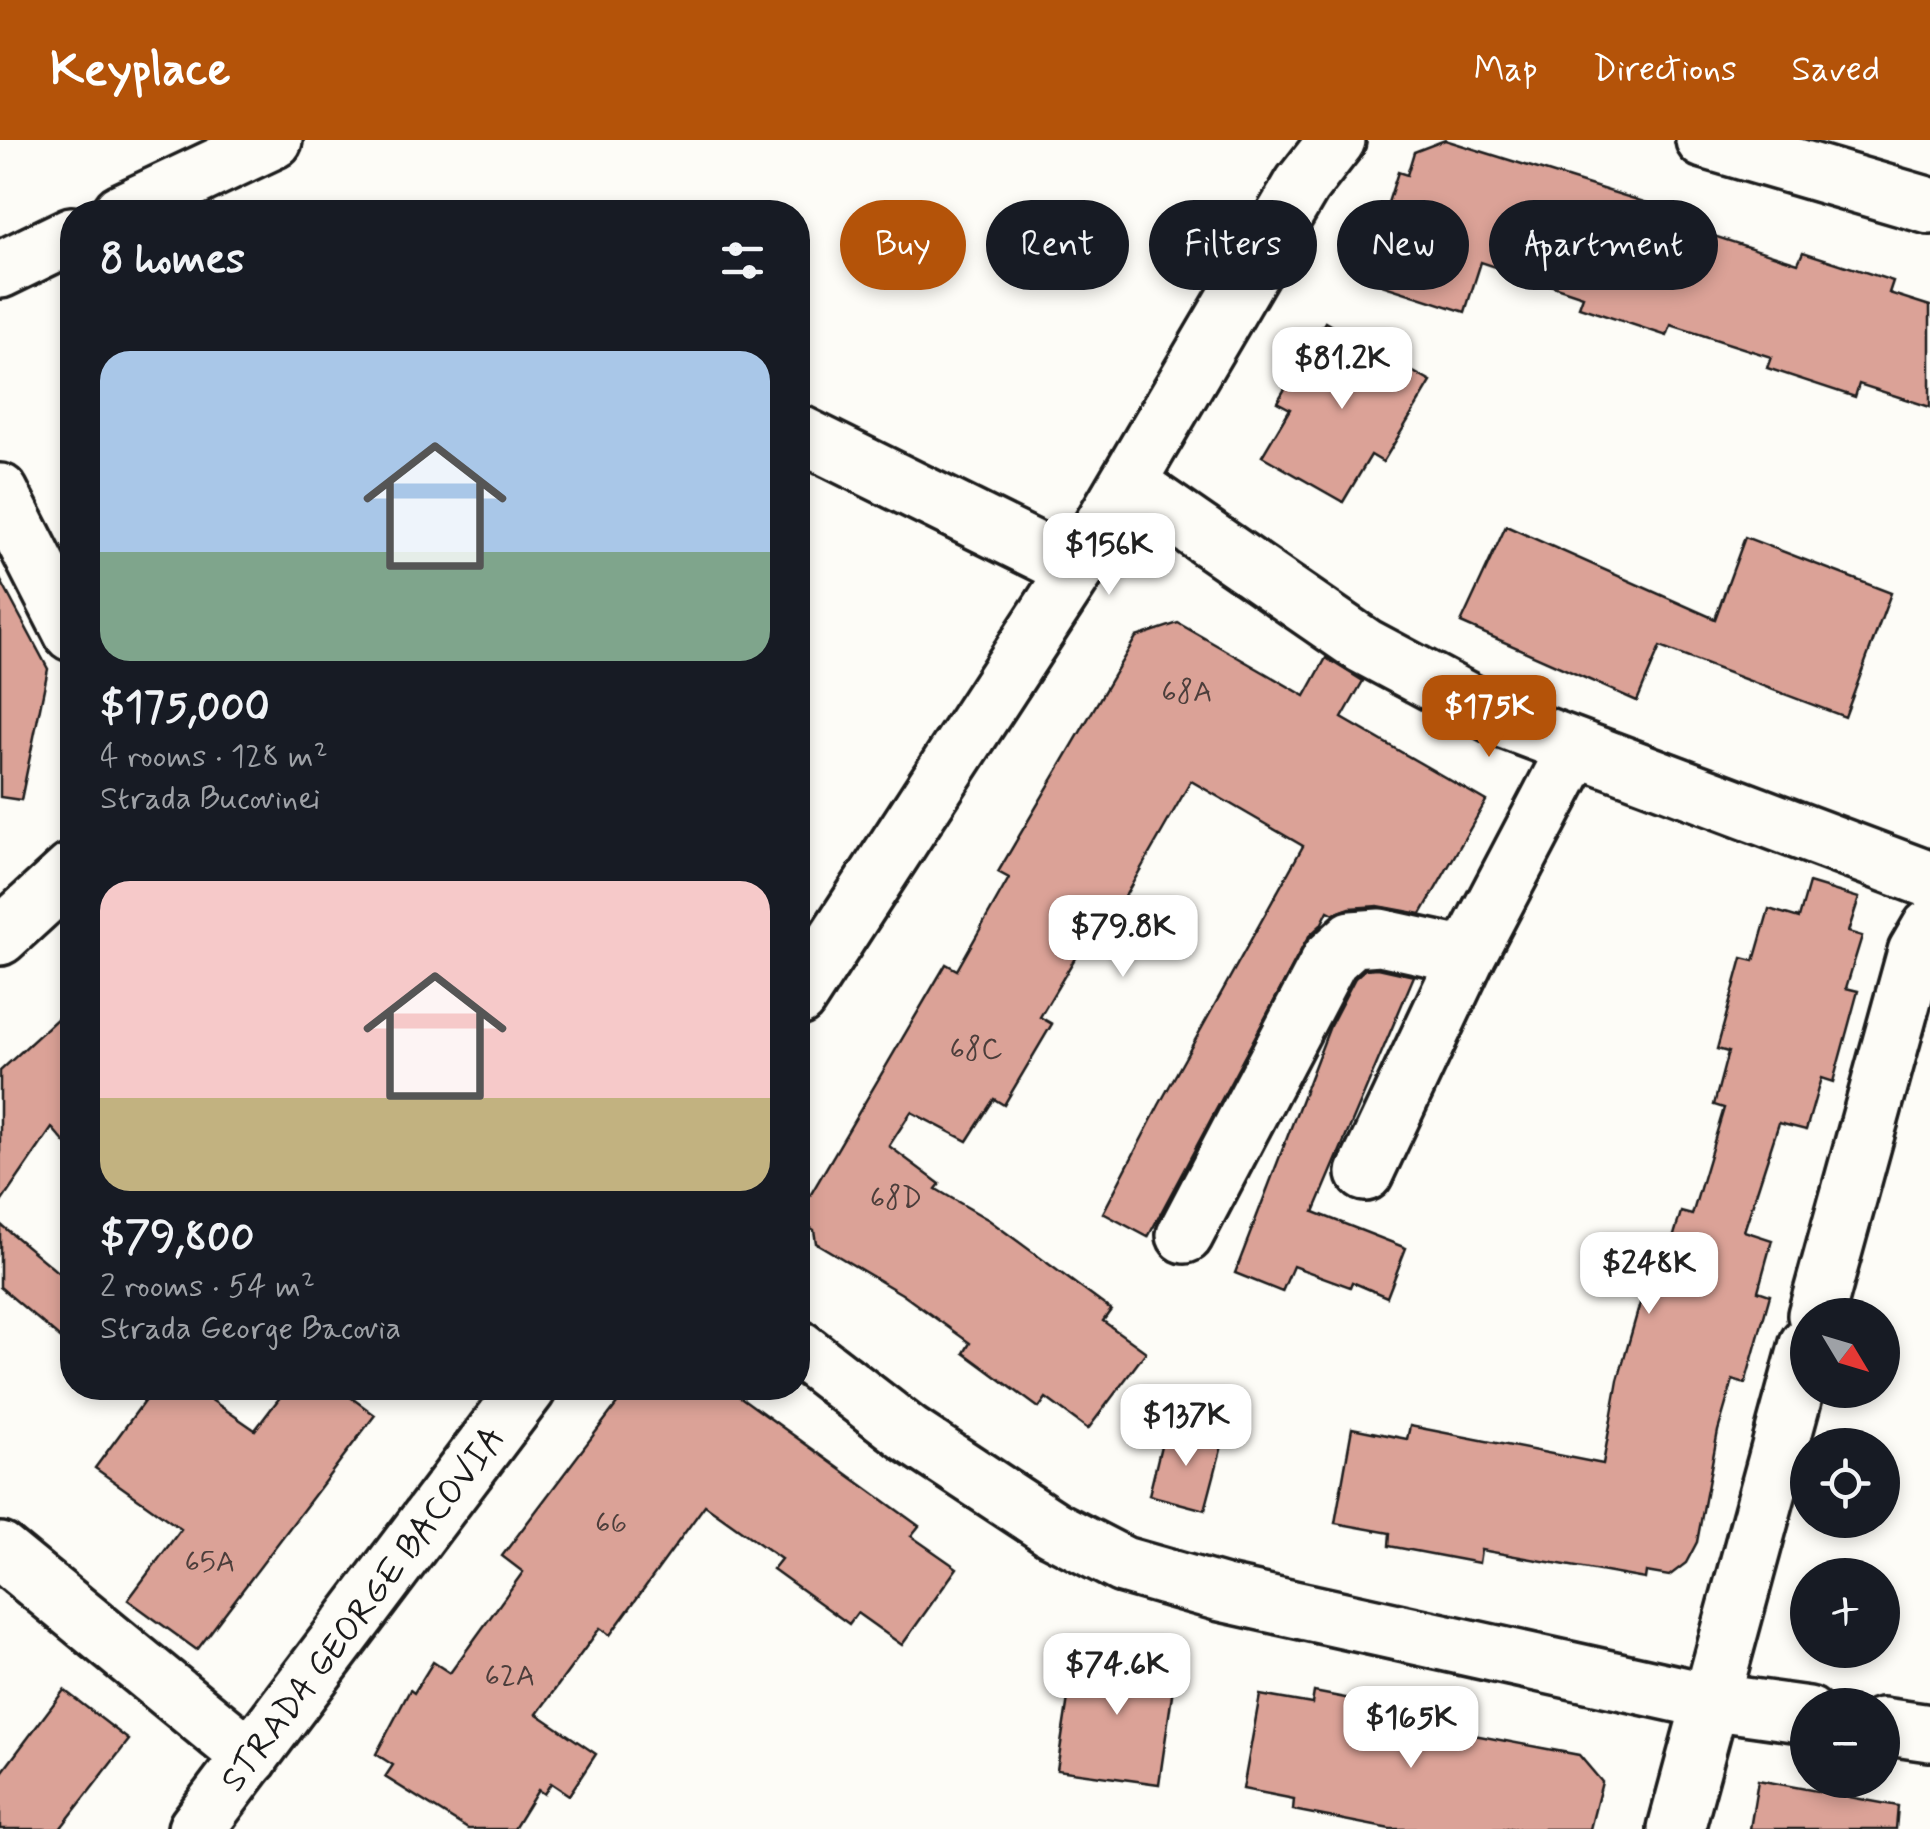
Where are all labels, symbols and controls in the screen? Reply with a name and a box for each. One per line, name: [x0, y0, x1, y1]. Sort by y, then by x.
text: Keyplace: [50, 39, 230, 102]
text: Map: [1474, 47, 1538, 93]
text: Directions: [1593, 47, 1737, 93]
text: Saved: [1792, 47, 1880, 93]
chip: Buy: [840, 200, 966, 290]
chip: Rent: [986, 200, 1129, 290]
chip: Filters: [1149, 200, 1317, 290]
chip: New: [1337, 200, 1469, 290]
chip: Apartment: [1489, 200, 1718, 290]
text: 8 homes: [100, 233, 245, 288]
icon: filters: [715, 233, 770, 288]
pin: $81.2K: [1261, 327, 1423, 412]
text: $81.2K: [1294, 338, 1390, 380]
icon: home: [345, 416, 525, 596]
pin: $156K: [1039, 513, 1179, 598]
text: $156K: [1065, 524, 1153, 566]
house number: 68A: [1161, 673, 1213, 712]
pin: $175K: [1419, 675, 1559, 760]
text: $175,000: [100, 681, 270, 736]
text: $175K: [1444, 686, 1534, 728]
text: 4 rooms · 128 m²: [100, 736, 328, 778]
text: Strada Bucovinei: [100, 778, 320, 820]
pin: $79.8K: [1042, 895, 1204, 980]
text: $79.8K: [1071, 906, 1175, 948]
icon: home: [345, 946, 525, 1126]
house number: 68C: [949, 1030, 1003, 1069]
house number: 68D: [870, 1179, 922, 1218]
text: $79,800: [100, 1211, 255, 1266]
pin: $248K: [1579, 1232, 1719, 1317]
text: $248K: [1602, 1243, 1696, 1285]
text: 2 rooms · 54 m²: [100, 1266, 315, 1308]
north arrow: [1790, 1298, 1900, 1408]
map controls: [1790, 1298, 1900, 1798]
text: Strada George Bacovia: [100, 1308, 401, 1350]
pin: $137K: [1116, 1384, 1256, 1469]
text: $137K: [1142, 1395, 1230, 1437]
street label: STRADA GEORGE BACOVIA: [211, 1417, 516, 1801]
button: locate: [1790, 1428, 1900, 1538]
house number: 66: [595, 1504, 627, 1543]
house number: 65A: [185, 1543, 235, 1582]
button: +: [1790, 1558, 1900, 1668]
pin: $74.6K: [1036, 1633, 1198, 1718]
text: $74.6K: [1065, 1644, 1169, 1686]
house number: 62A: [485, 1657, 535, 1696]
pin: $165K: [1341, 1686, 1481, 1771]
button: −: [1790, 1688, 1900, 1798]
text: $165K: [1365, 1697, 1457, 1739]

